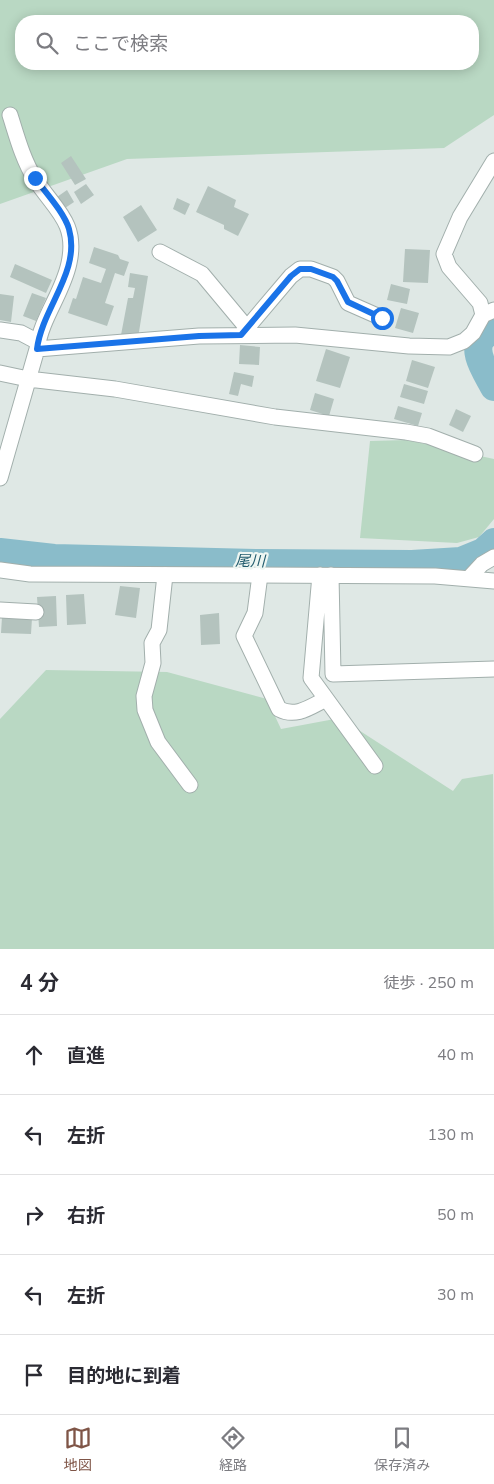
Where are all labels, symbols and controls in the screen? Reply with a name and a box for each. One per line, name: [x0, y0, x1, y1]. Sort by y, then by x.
search box: [15, 15, 479, 70]
icon: search: [33, 29, 61, 57]
text: ここで検索: [73, 31, 168, 57]
route end: [24, 167, 47, 190]
route start: [371, 307, 394, 330]
water label: 尾川: [235, 551, 267, 571]
text: 4 分: [20, 969, 59, 997]
text: 徒歩 · 250 m: [384, 972, 474, 994]
icon: ahead: [20, 1041, 48, 1069]
text: 直進: [67, 1043, 105, 1069]
text: 40 m: [437, 1044, 474, 1066]
icon: left: [20, 1121, 48, 1149]
text: 左折: [67, 1123, 105, 1149]
text: 130 m: [427, 1124, 474, 1146]
icon: right: [20, 1201, 48, 1229]
text: 右折: [67, 1203, 105, 1229]
text: 50 m: [437, 1204, 474, 1226]
icon: left: [20, 1281, 48, 1309]
text: 左折: [67, 1283, 105, 1309]
text: 30 m: [437, 1284, 474, 1306]
icon: arrive: [20, 1361, 48, 1389]
text: 目的地に到着: [67, 1363, 181, 1389]
tab: 地図: [64, 1424, 92, 1475]
tab: 経路: [219, 1424, 247, 1475]
tab: 保存済み: [374, 1424, 430, 1475]

